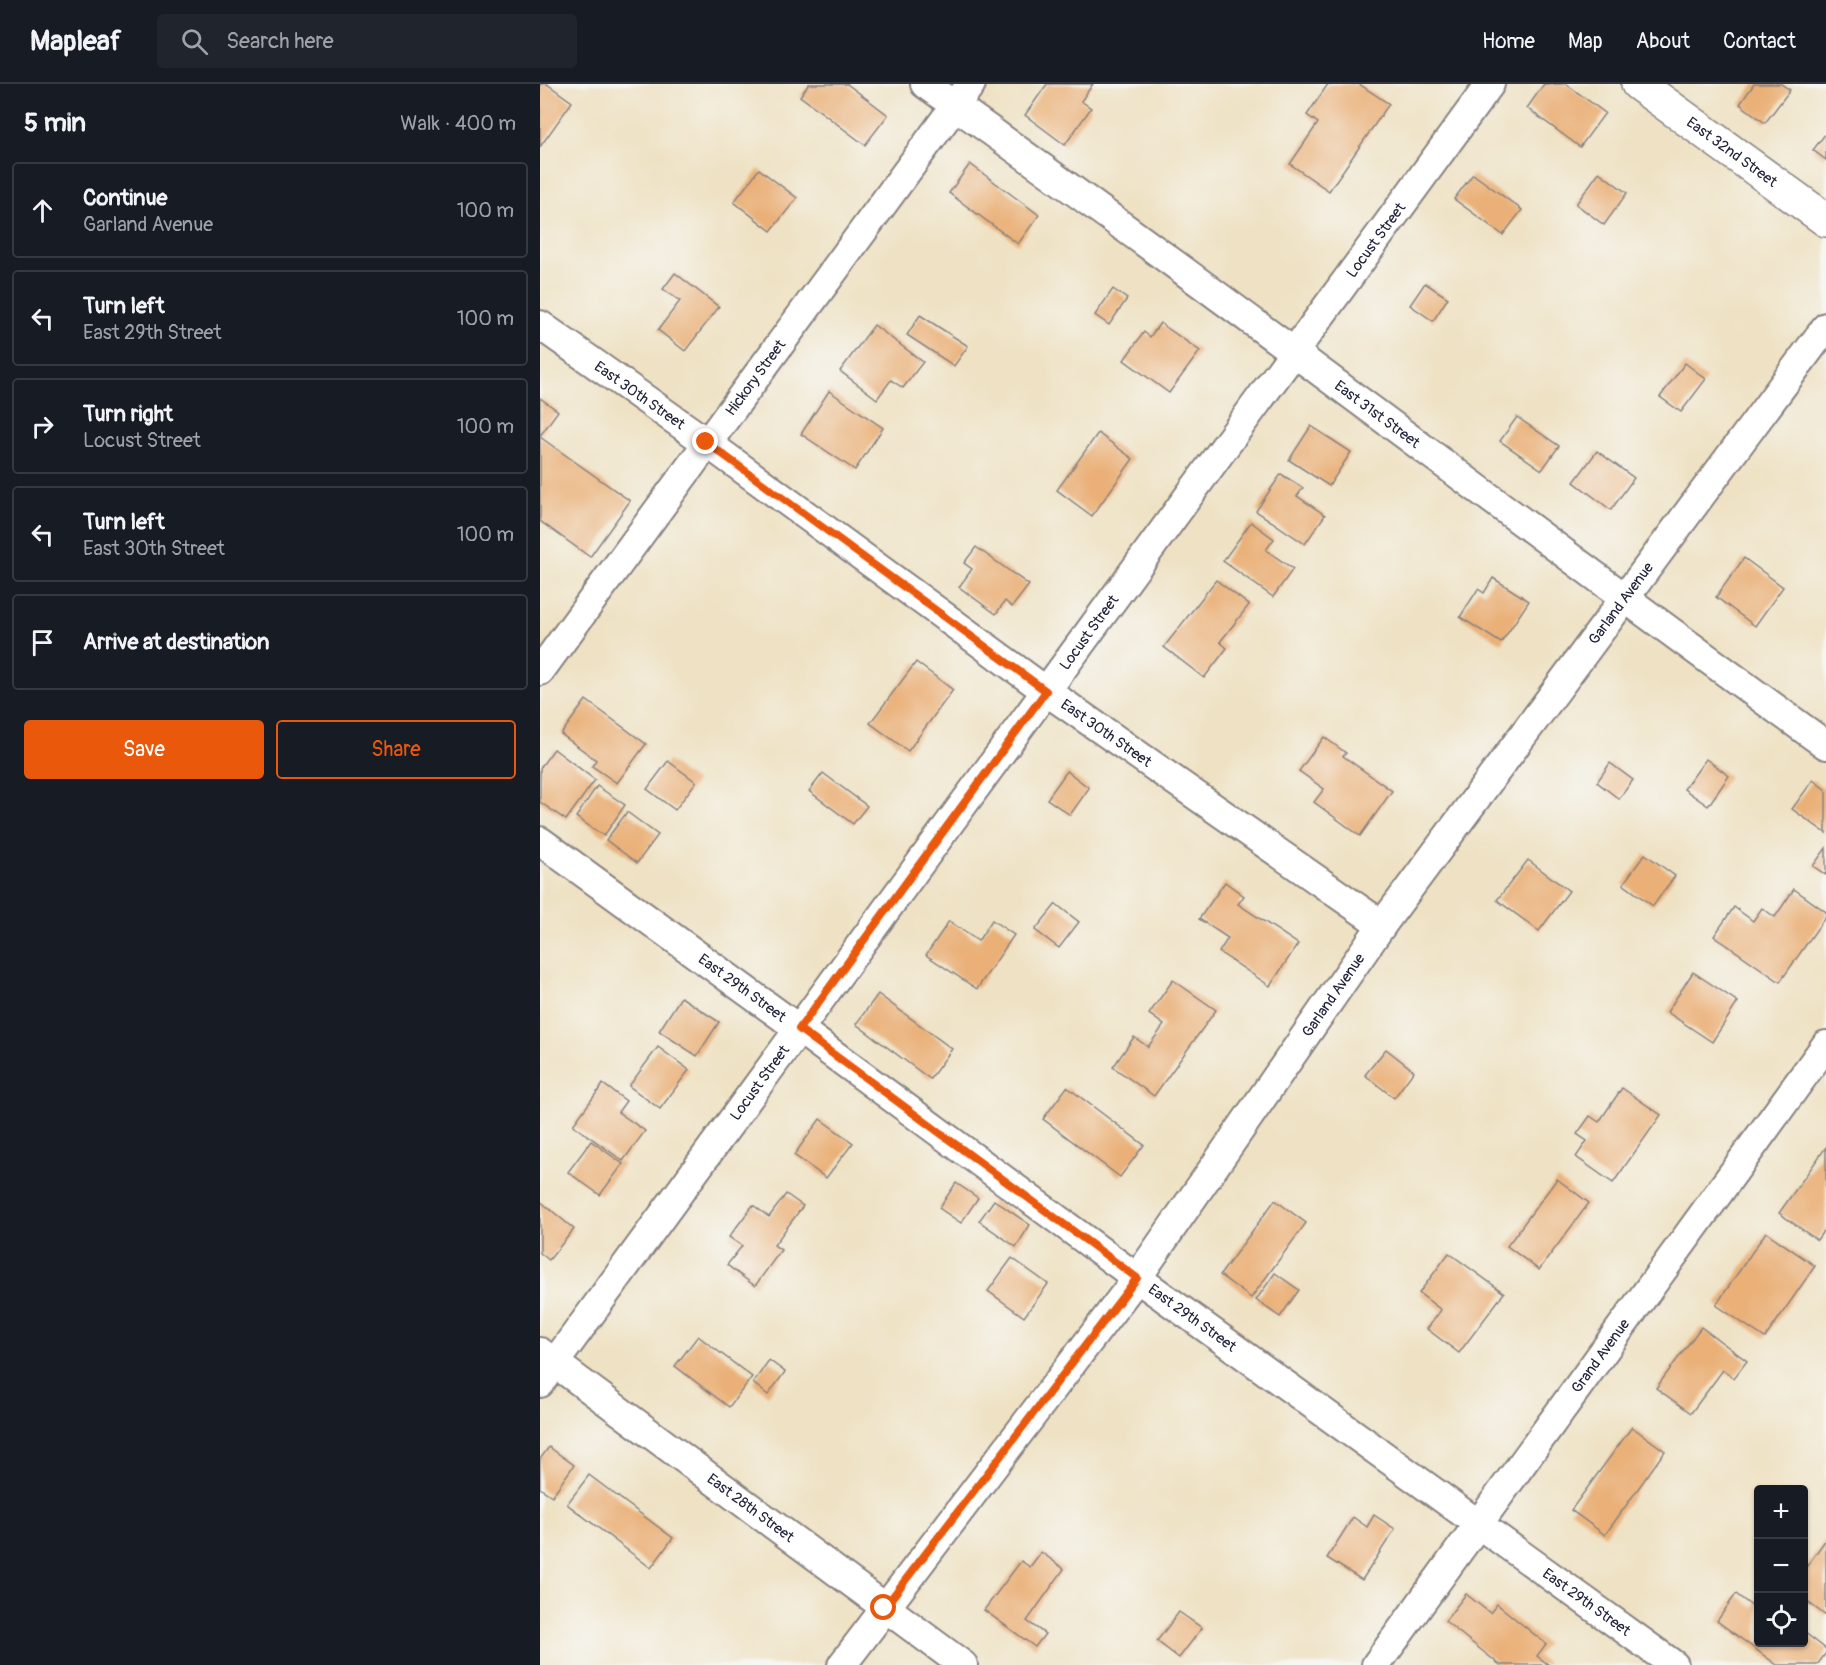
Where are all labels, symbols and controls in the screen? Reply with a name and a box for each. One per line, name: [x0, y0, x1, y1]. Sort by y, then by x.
search box: [157, 14, 577, 68]
text: Mapleaf: [30, 24, 121, 59]
icon: search: [178, 25, 211, 58]
text: Search here: [226, 27, 334, 55]
text: Home: [1482, 28, 1535, 55]
text: Map: [1568, 28, 1603, 55]
text: About: [1636, 28, 1690, 55]
text: Contact: [1723, 28, 1796, 55]
text: 5 min: [24, 107, 86, 139]
text: Walk · 400 m: [400, 111, 516, 136]
street label: East 32nd Street: [1683, 113, 1782, 192]
text: Continue: [83, 184, 167, 212]
icon: ahead: [26, 194, 59, 227]
text: 100 m: [457, 198, 514, 223]
street label: Locust Street: [1342, 198, 1410, 281]
text: Garland Avenue: [83, 212, 213, 237]
text: Turn left: [83, 292, 165, 320]
icon: left: [26, 302, 59, 335]
text: 100 m: [457, 306, 514, 331]
text: East 29th Street: [83, 320, 222, 345]
street label: Hickory Street: [721, 335, 790, 419]
street label: East 30th Street: [591, 357, 690, 434]
street label: East 31st Street: [1331, 376, 1425, 453]
text: Turn right: [83, 400, 173, 428]
icon: right: [26, 410, 59, 443]
text: 100 m: [457, 414, 514, 439]
text: Locust Street: [83, 428, 201, 453]
route end: [692, 428, 718, 454]
text: Turn left: [83, 508, 165, 536]
icon: left: [26, 518, 59, 551]
text: 100 m: [457, 522, 514, 547]
text: East 30th Street: [83, 536, 225, 561]
street label: Garland Avenue: [1584, 558, 1658, 648]
street label: Locust Street: [1055, 590, 1123, 674]
icon: arrive: [26, 626, 59, 659]
text: Arrive at destination: [83, 628, 269, 656]
street label: East 30th Street: [1057, 695, 1156, 772]
button: Save: [24, 720, 264, 779]
button: Share: [276, 720, 516, 779]
street label: Garland Avenue: [1298, 949, 1369, 1041]
street label: East 29th Street: [695, 950, 791, 1027]
street label: Locust Street: [726, 1041, 794, 1124]
street label: East 29th Street: [1145, 1280, 1241, 1357]
street label: Grand Avenue: [1567, 1315, 1634, 1397]
street label: East 28th Street: [703, 1469, 799, 1547]
map controls: [1754, 1485, 1808, 1647]
button: +: [1754, 1485, 1808, 1539]
button: −: [1754, 1539, 1808, 1593]
street label: East 29th Street: [1539, 1564, 1635, 1641]
button: locate: [1754, 1593, 1808, 1647]
route start: [870, 1594, 896, 1620]

